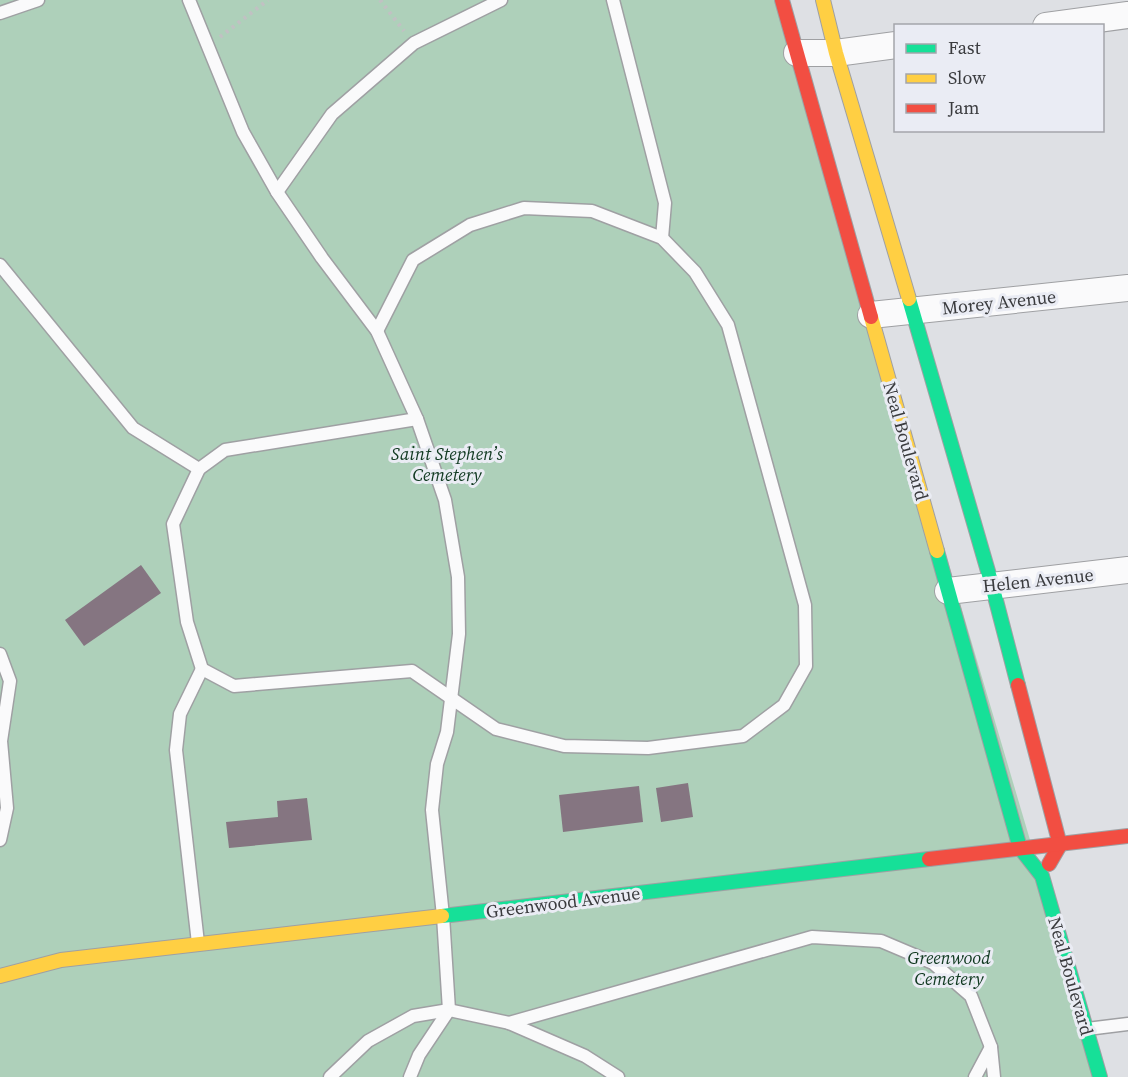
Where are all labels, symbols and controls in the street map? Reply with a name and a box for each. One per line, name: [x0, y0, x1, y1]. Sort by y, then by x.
legend: [894, 24, 1104, 132]
text: Fast: [948, 35, 981, 60]
text: Slow: [948, 65, 986, 90]
text: Jam: [947, 95, 980, 120]
street label: Morey Avenue: [941, 284, 1057, 320]
street label: Neal Boulevard: [877, 379, 935, 503]
park label: Saint Stephen’s Cemetery: [391, 441, 503, 487]
street label: Helen Avenue: [981, 562, 1095, 598]
street label: Greenwood Avenue: [485, 880, 641, 924]
street label: Neal Boulevard: [1042, 914, 1100, 1038]
park label: Greenwood Cemetery: [907, 945, 991, 991]

